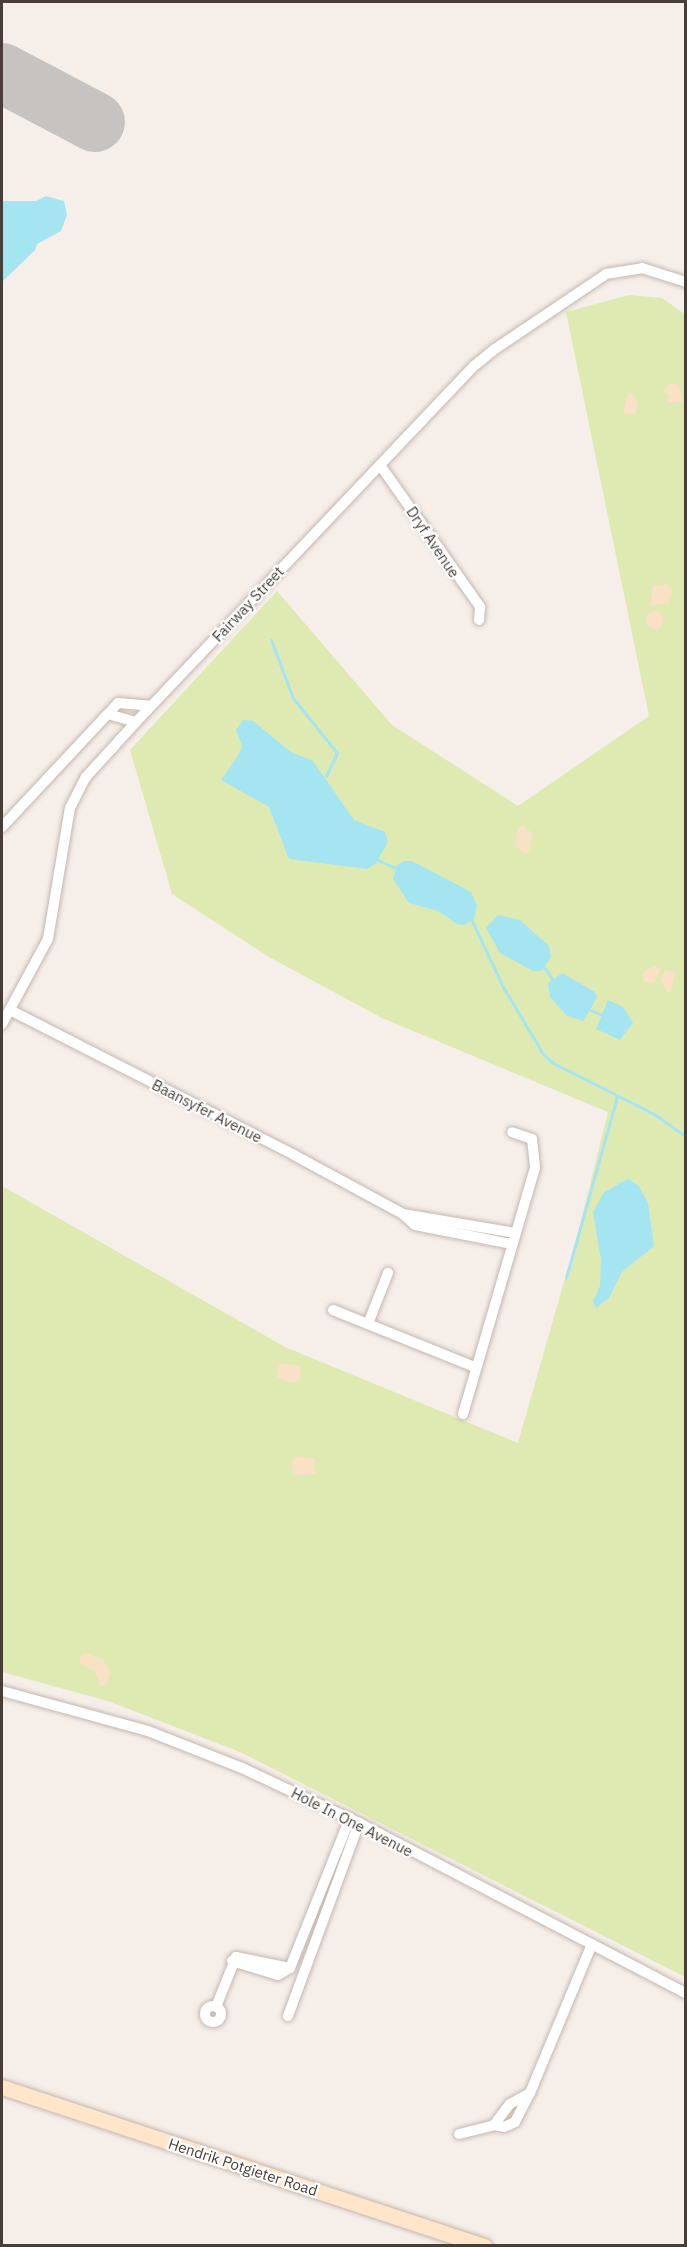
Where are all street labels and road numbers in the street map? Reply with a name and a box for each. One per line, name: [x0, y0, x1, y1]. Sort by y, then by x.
street label: Dryf Avenue: [403, 503, 463, 581]
street label: Fairway Street: [208, 563, 288, 645]
street label: Baansyfer Avenue: [149, 1075, 265, 1147]
street label: Hole In One Avenue: [288, 1784, 416, 1860]
street label: Hendrik Potgieter Road: [166, 2134, 320, 2200]

